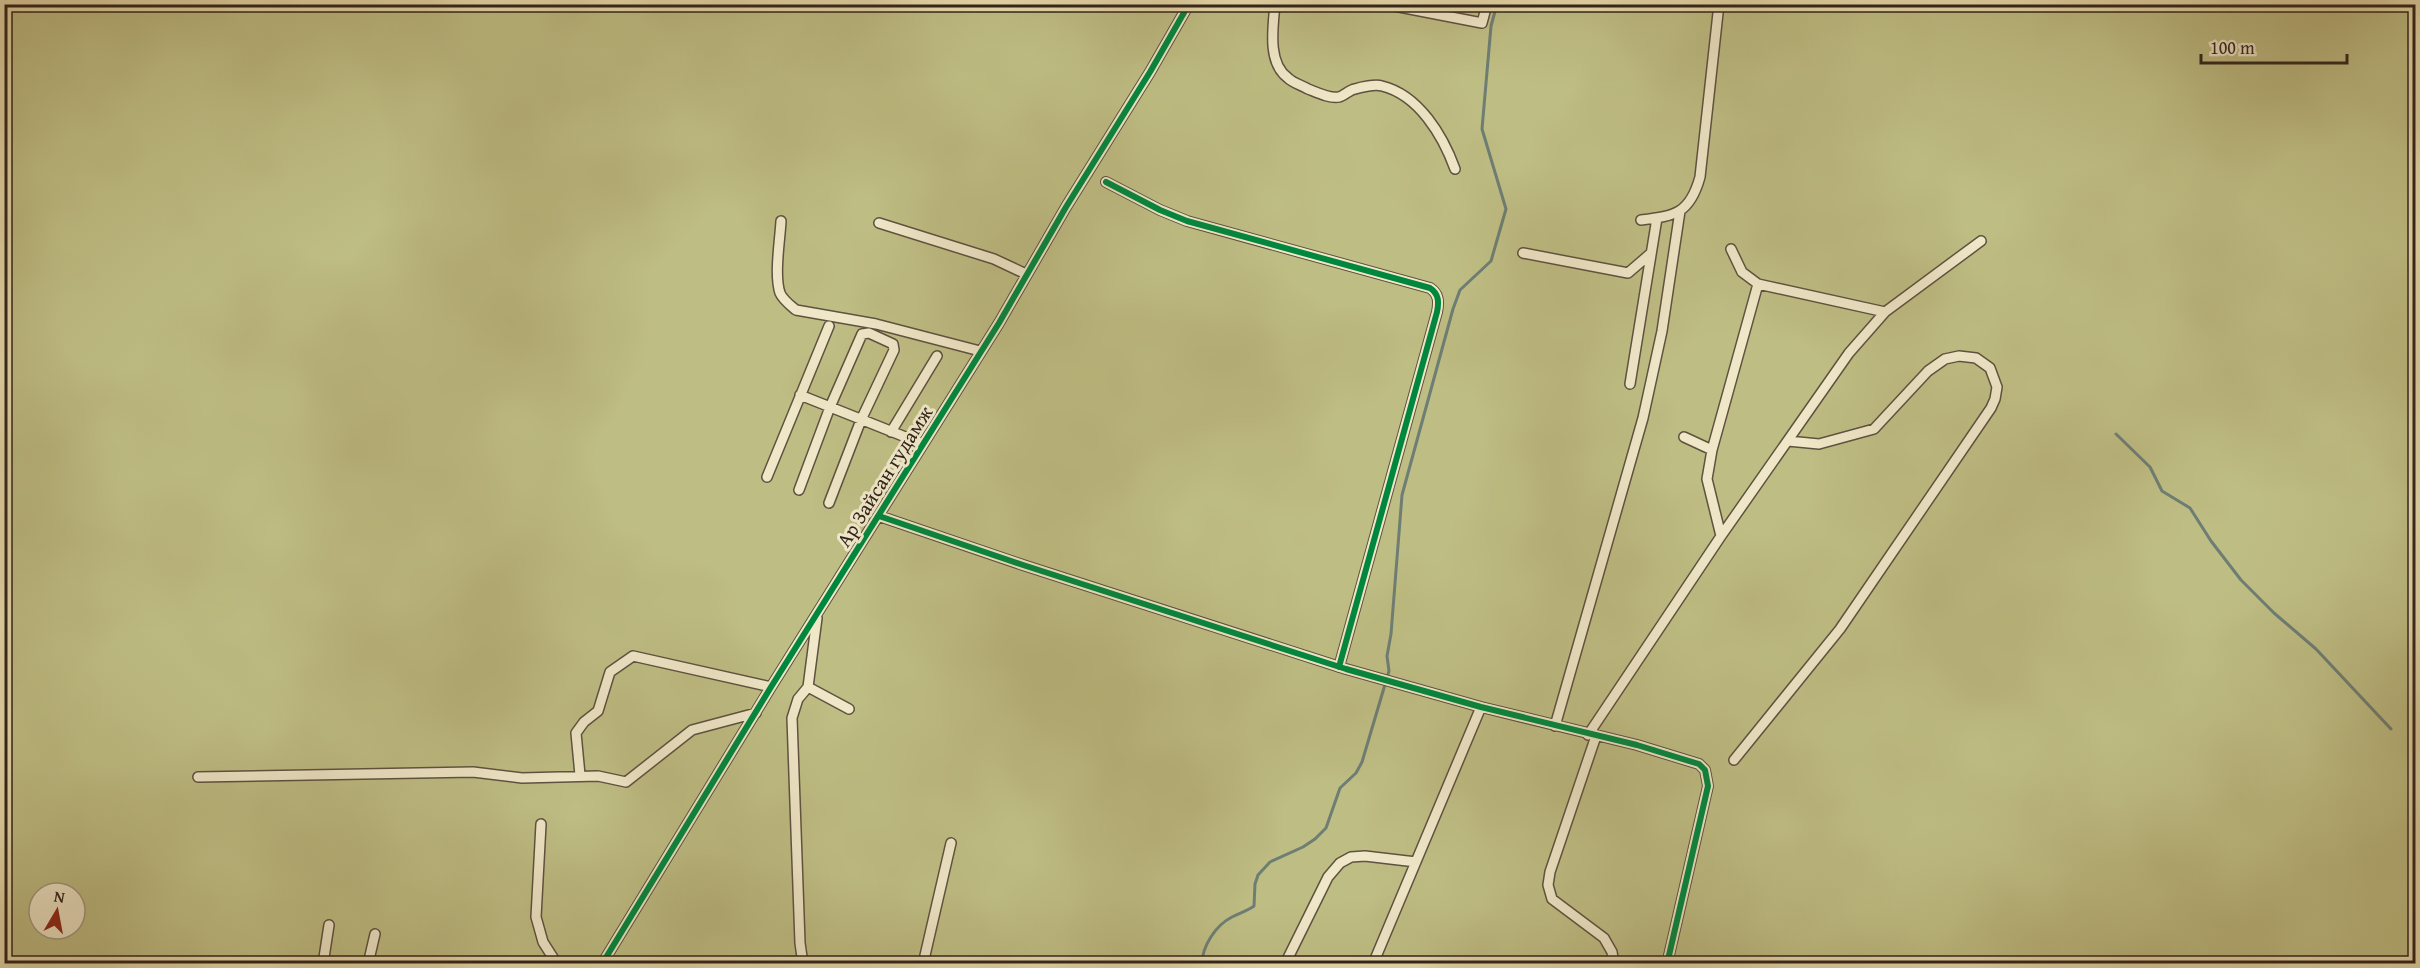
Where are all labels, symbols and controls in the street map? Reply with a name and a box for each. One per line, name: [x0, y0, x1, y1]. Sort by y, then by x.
scale bar: [2201, 27, 2346, 65]
text: 100 m: [2210, 34, 2255, 61]
street label: Ар Зайсан гудамж: [829, 400, 939, 552]
north arrow: [27, 881, 87, 941]
text: N: [52, 883, 67, 909]

